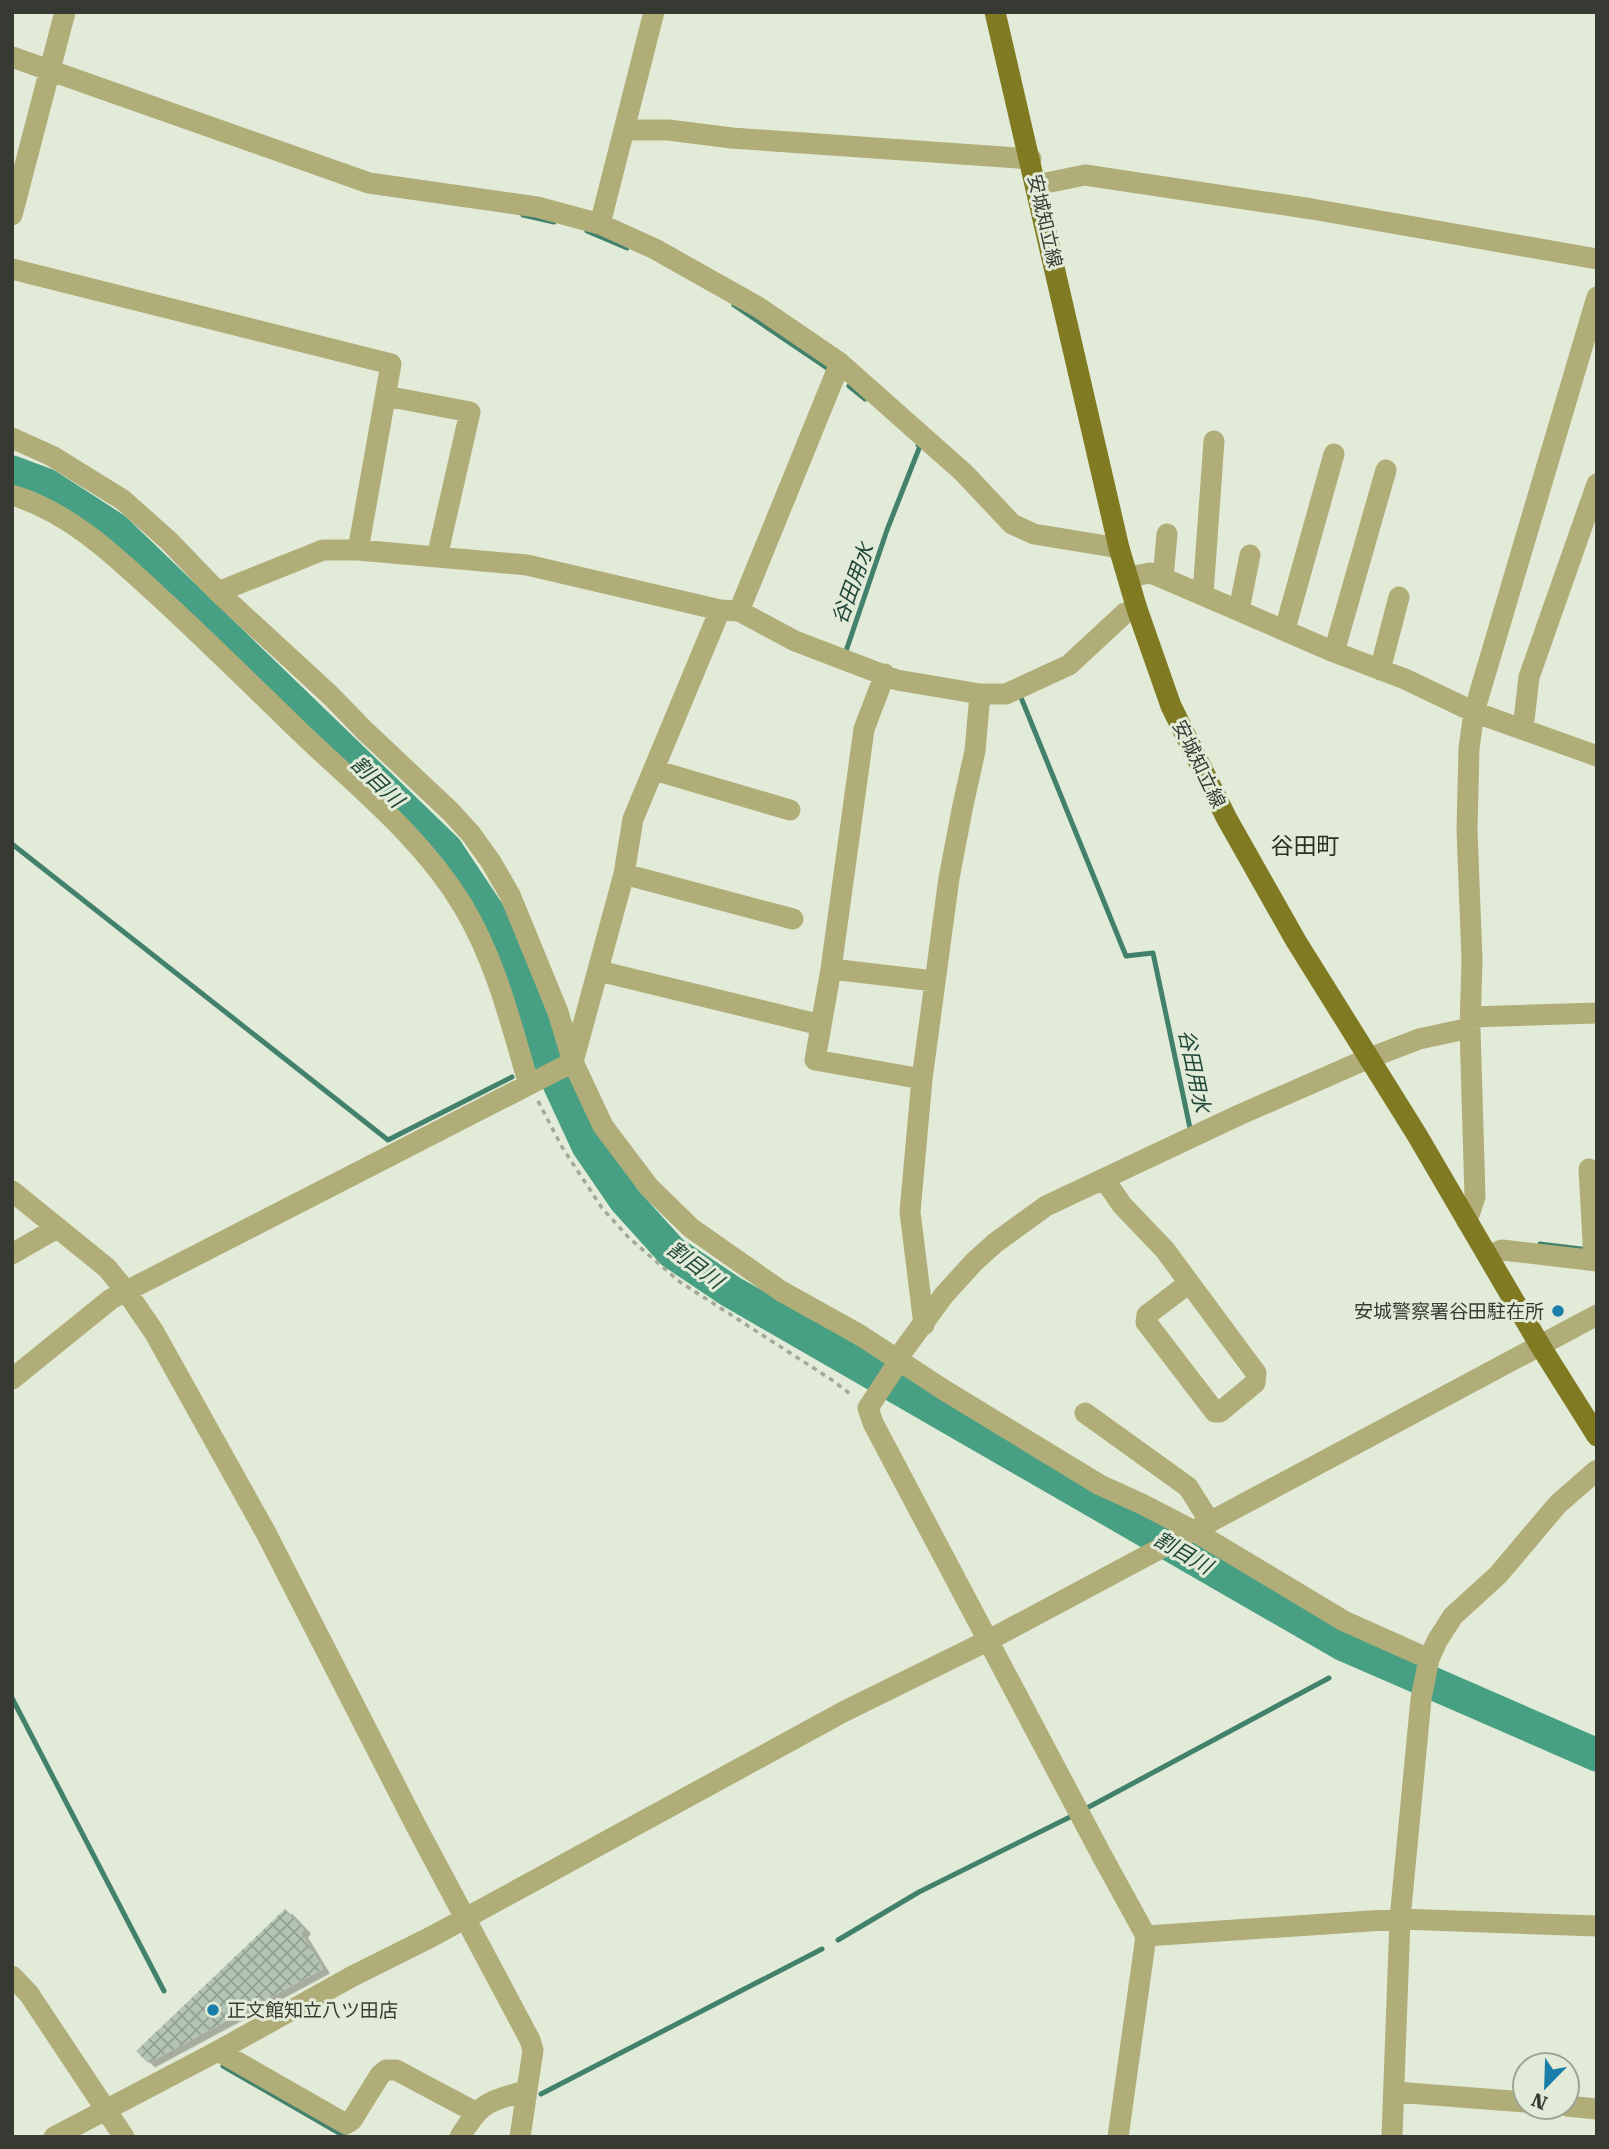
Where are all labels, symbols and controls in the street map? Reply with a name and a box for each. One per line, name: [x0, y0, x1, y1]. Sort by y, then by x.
street label: 安城知立線: [1023, 172, 1067, 270]
water label: 谷田用水: [827, 539, 879, 628]
street label: 安城知立線: [1168, 716, 1230, 812]
water label: 割目川: [346, 751, 409, 814]
district label: 谷田町: [1271, 833, 1340, 860]
water label: 谷田用水: [1174, 1027, 1215, 1117]
water label: 割目川: [663, 1236, 729, 1295]
place label: 安城警察署谷田駐在所: [1354, 1300, 1544, 1323]
marker: 安城警察署谷田駐在所: [1550, 1303, 1566, 1319]
water label: 割目川: [1150, 1527, 1218, 1580]
place label: 正文館知立八ツ田店: [227, 1999, 398, 2022]
marker: 正文館知立八ツ田店: [205, 2002, 221, 2018]
north arrow: [1511, 2051, 1581, 2121]
text: N: [1528, 2088, 1551, 2115]

